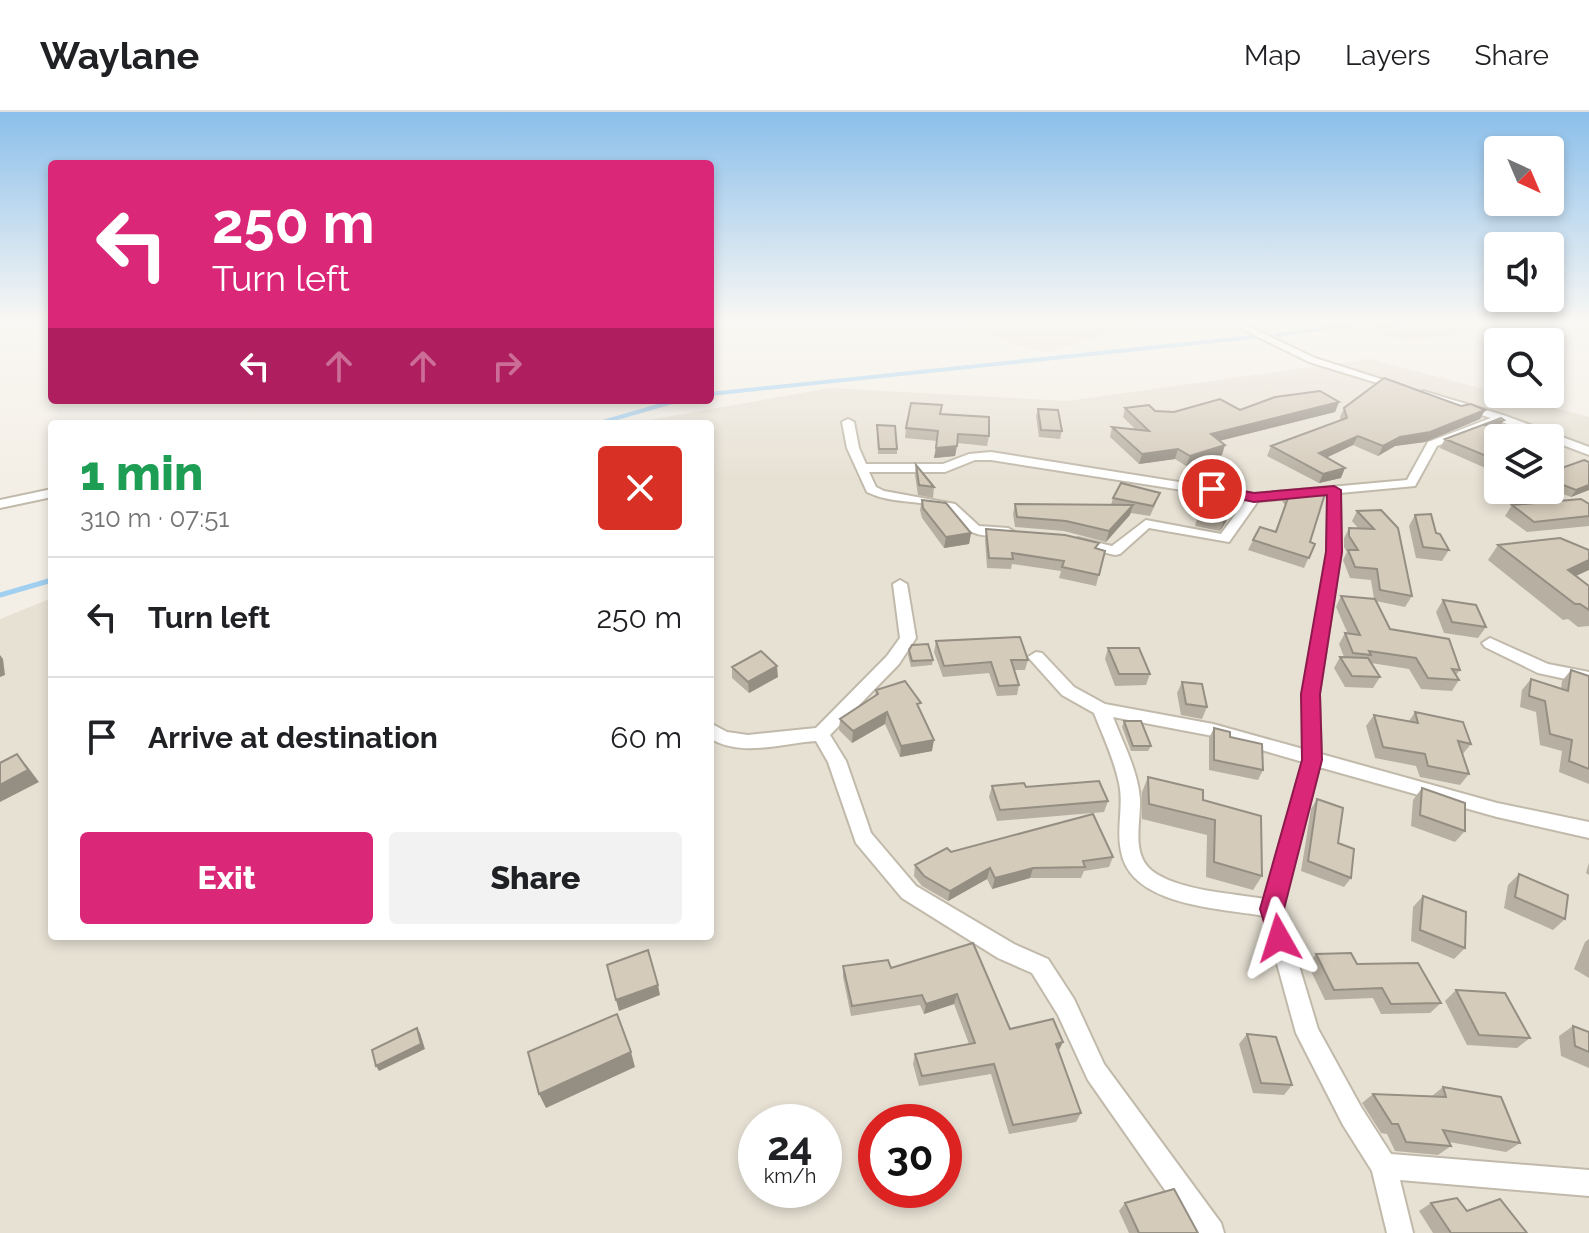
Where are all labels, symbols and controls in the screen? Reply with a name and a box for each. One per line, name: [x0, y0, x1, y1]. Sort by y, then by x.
text: Waylane: [40, 33, 199, 78]
text: Map: [1244, 39, 1301, 72]
text: Layers: [1345, 39, 1431, 72]
text: Share: [1475, 39, 1549, 72]
north arrow: [1484, 136, 1564, 216]
map controls: [1484, 136, 1564, 504]
text: 250 m: [212, 190, 375, 256]
icon: left: [80, 192, 184, 296]
button: sound: [1484, 232, 1564, 312]
text: Turn left: [212, 257, 350, 299]
button: search: [1484, 328, 1564, 408]
icon: left: [233, 344, 277, 388]
icon: ahead: [317, 344, 361, 388]
icon: ahead: [401, 344, 445, 388]
icon: right: [485, 344, 529, 388]
button: layers: [1484, 424, 1564, 504]
text: 1 min: [80, 445, 203, 501]
button: close: [598, 446, 682, 530]
pin: [1178, 455, 1246, 523]
icon: arrive: [1190, 467, 1234, 511]
text: 310 m · 07:51: [80, 503, 229, 533]
icon: left: [80, 595, 124, 639]
text: Turn left: [148, 600, 270, 635]
text: 250 m: [596, 600, 682, 635]
icon: arrive: [80, 715, 124, 759]
text: Arrive at destination: [148, 720, 438, 755]
text: 60 m: [610, 720, 682, 755]
button: Exit: [80, 832, 373, 924]
button: Share: [389, 832, 682, 924]
position arrow: [1237, 896, 1321, 980]
speed limit sign: 30: [858, 1104, 962, 1208]
text: 24: [767, 1122, 813, 1169]
text: km/h: [764, 1164, 816, 1188]

